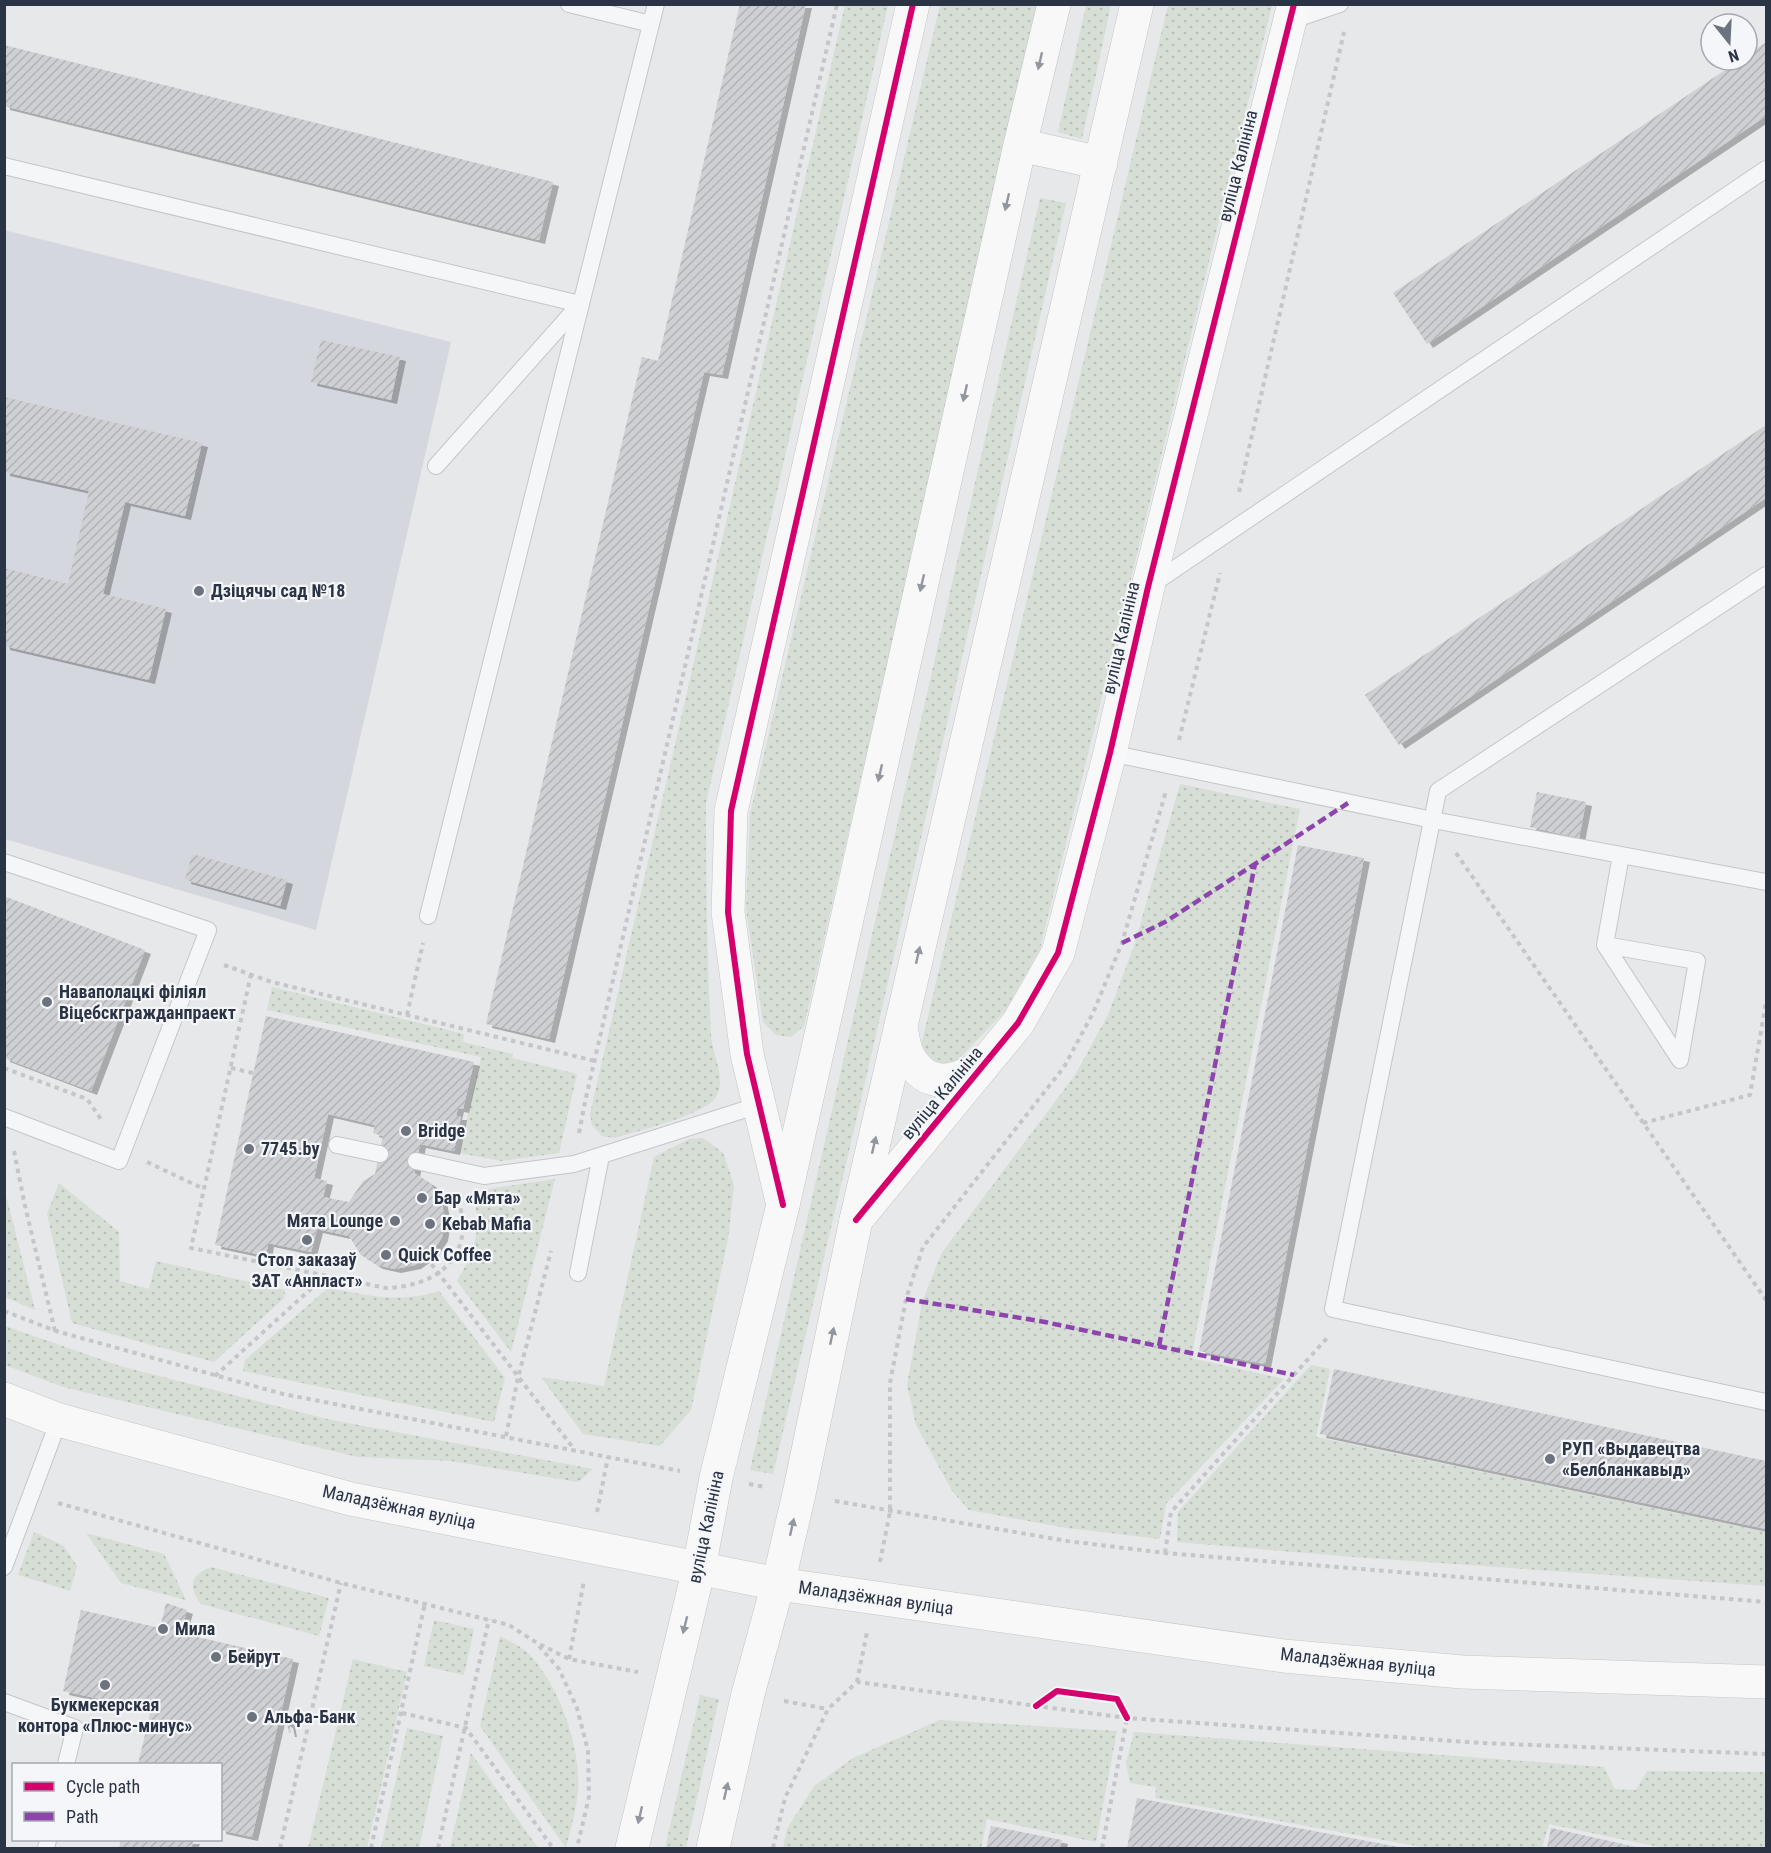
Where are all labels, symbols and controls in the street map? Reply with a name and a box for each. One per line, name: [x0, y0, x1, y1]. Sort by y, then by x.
north arrow: [1699, 12, 1759, 72]
text: N: [1726, 45, 1741, 66]
one-way arrow: [1035, 52, 1045, 71]
street label: вуліца Калініна: [1213, 108, 1262, 224]
one-way arrow: [1002, 193, 1012, 212]
one-way arrow: [960, 384, 969, 403]
one-way arrow: [917, 574, 927, 592]
place label: Дзіцячы сад №18: [211, 580, 345, 601]
street label: вуліца Калініна: [1097, 580, 1144, 696]
marker: Дзіцячы сад №18: [192, 584, 206, 598]
one-way arrow: [874, 764, 884, 783]
one-way arrow: [913, 946, 923, 965]
place label: Наваполацкі філіял Віцебскгражданпраект: [59, 981, 236, 1023]
marker: Наваполацкі філіял Віцебскгражданпраект: [40, 995, 54, 1009]
street label: вуліца Калініна: [897, 1042, 987, 1143]
place label: Bridge: [418, 1120, 466, 1141]
marker: Bridge: [399, 1124, 413, 1138]
one-way arrow: [869, 1136, 879, 1155]
place label: 7745.by: [261, 1138, 319, 1159]
marker: 7745.by: [242, 1142, 256, 1156]
place label: Бар «Мята»: [434, 1187, 521, 1208]
marker: Бар «Мята»: [415, 1191, 429, 1205]
place label: Мята Lounge: [287, 1210, 383, 1231]
place label: Kebab Mafia: [442, 1213, 531, 1234]
marker: Мята Lounge: [388, 1214, 402, 1228]
marker: Kebab Mafia: [423, 1217, 437, 1231]
marker: Стол заказаў ЗАТ «Анпласт»: [300, 1233, 314, 1247]
place label: Quick Coffee: [398, 1244, 492, 1265]
marker: Quick Coffee: [379, 1248, 393, 1262]
place label: Стол заказаў ЗАТ «Анпласт»: [251, 1249, 363, 1291]
one-way arrow: [828, 1326, 837, 1345]
place label: РУП «Выдавецтва «Белбланкавыд»: [1562, 1438, 1700, 1480]
marker: РУП «Выдавецтва «Белбланкавыд»: [1543, 1452, 1557, 1466]
street label: вуліца Калініна: [683, 1469, 728, 1585]
street label: Маладзёжная вуліца: [321, 1480, 478, 1533]
one-way arrow: [787, 1517, 797, 1536]
street label: Маладзёжная вуліца: [797, 1576, 955, 1619]
one-way arrow: [679, 1616, 689, 1634]
place label: Мила: [175, 1618, 215, 1639]
marker: Мила: [156, 1622, 170, 1636]
street label: Маладзёжная вуліца: [1279, 1643, 1437, 1680]
place label: Бейрут: [228, 1646, 280, 1667]
marker: Бейрут: [209, 1650, 223, 1664]
marker: Букмекерская контора «Плюс-минус»: [98, 1678, 112, 1692]
place label: Букмекерская контора «Плюс-минус»: [18, 1694, 192, 1736]
place label: Альфа-Банк: [264, 1706, 356, 1727]
marker: Альфа-Банк: [245, 1710, 259, 1724]
legend: [12, 1763, 222, 1841]
text: Cycle path: [66, 1776, 140, 1797]
one-way arrow: [721, 1782, 731, 1801]
text: Path: [66, 1806, 99, 1827]
one-way arrow: [635, 1806, 644, 1825]

